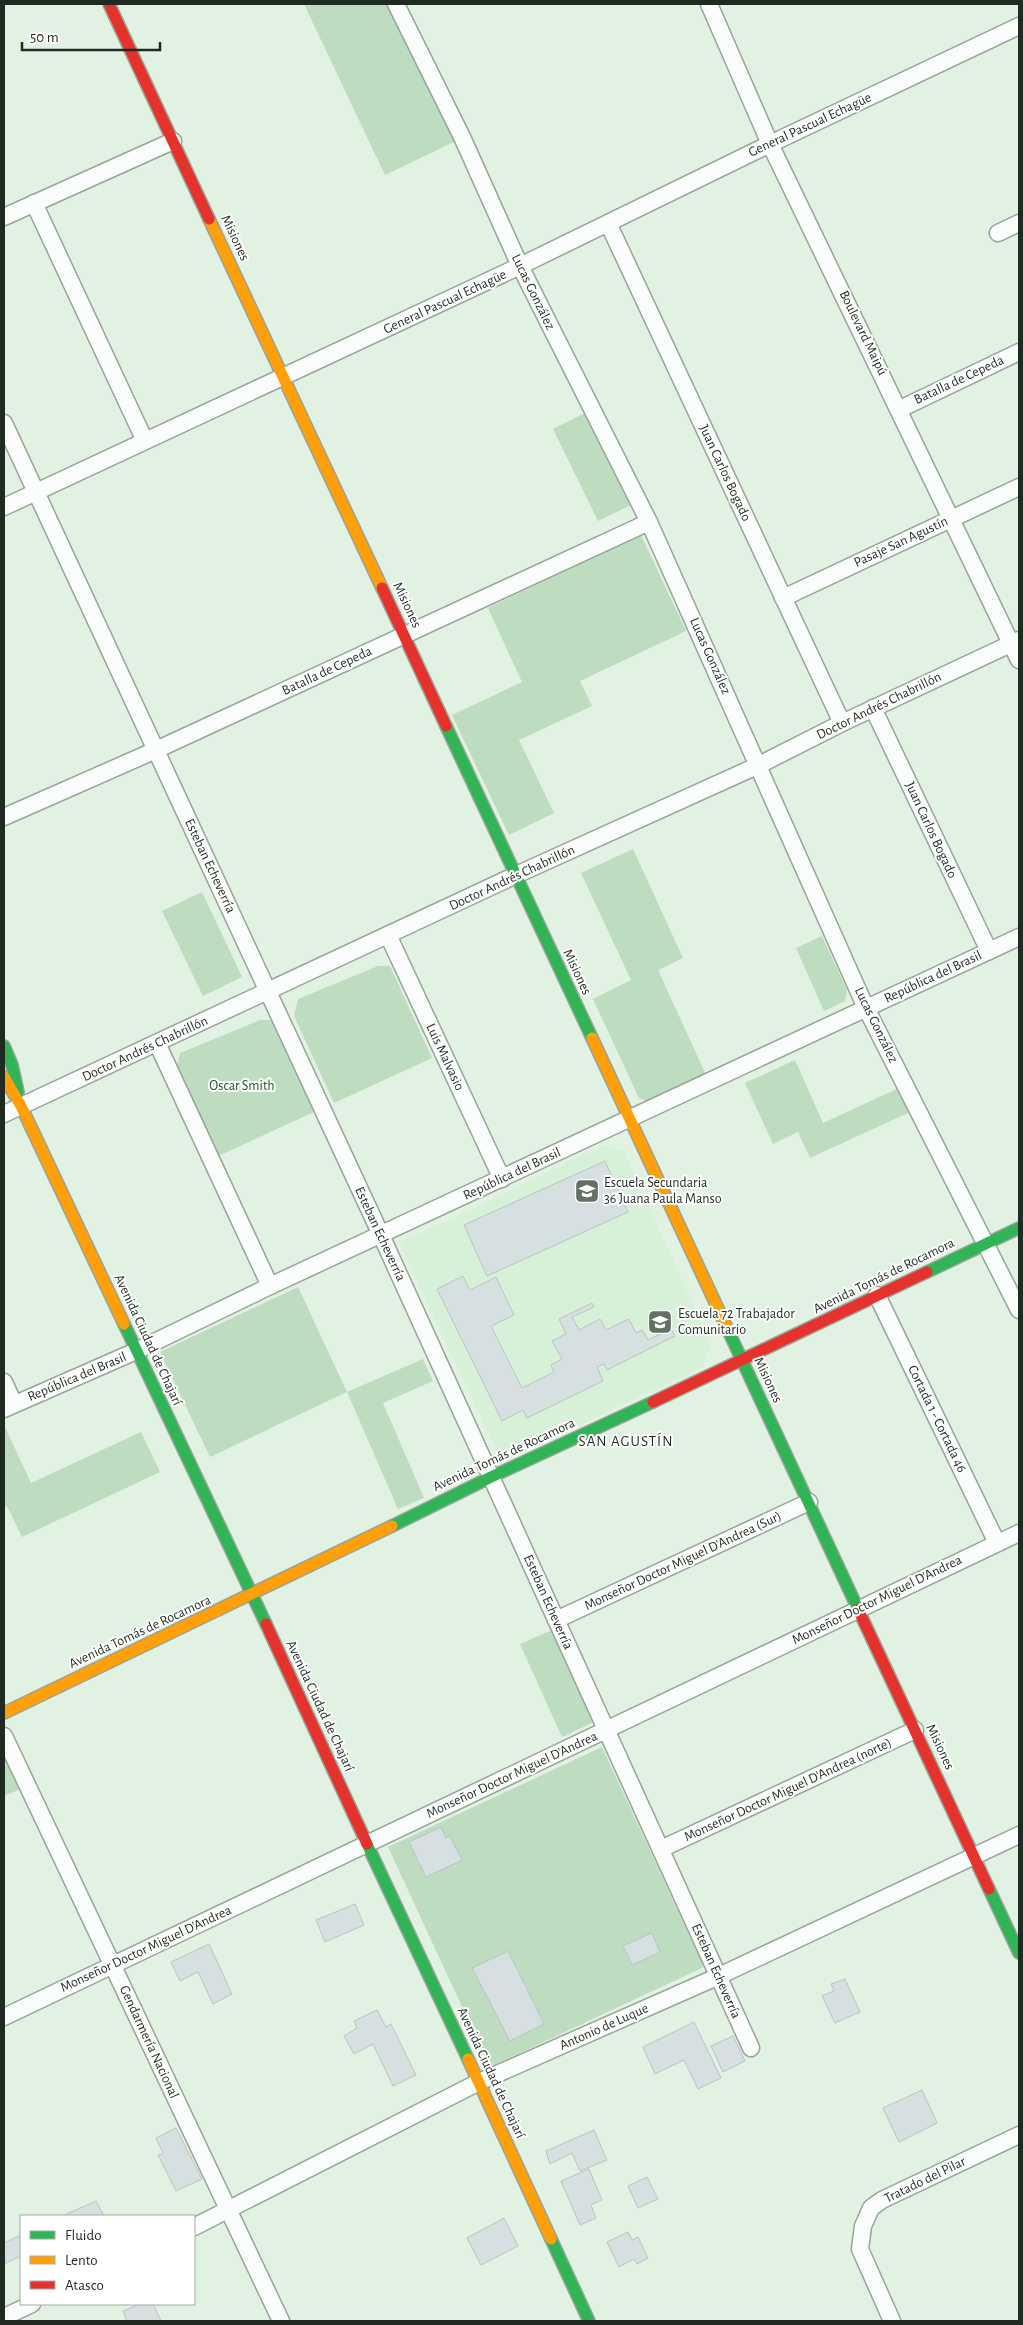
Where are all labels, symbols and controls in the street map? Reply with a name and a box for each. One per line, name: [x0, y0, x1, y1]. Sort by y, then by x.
scale bar: [22, 20, 160, 52]
text: 50 m: [30, 30, 59, 45]
street label: General Pascual Echagüe: [746, 90, 874, 160]
street label: Misiones: [218, 213, 252, 263]
street label: Lucas González: [509, 252, 557, 332]
street label: General Pascual Echagüe: [381, 267, 509, 337]
street label: Boulevard Maipú: [836, 288, 890, 378]
street label: Batalla de Cepeda: [912, 353, 1007, 407]
street label: Juan Carlos Bogado: [697, 423, 754, 523]
street label: Pasaje San Agustín: [852, 514, 950, 570]
street label: Misiones: [390, 580, 424, 630]
street label: Lucas González: [687, 616, 733, 697]
street label: Batalla de Cepeda: [280, 644, 375, 698]
street label: Doctor Andrés Chabrillón: [814, 670, 944, 742]
street label: Juan Carlos Bogado: [903, 780, 960, 880]
street label: Esteban Echeverría: [182, 817, 238, 916]
street label: Doctor Andrés Chabrillón: [447, 843, 577, 913]
street label: Misiones: [560, 947, 594, 997]
street label: República del Brasil: [882, 948, 984, 1006]
street label: Lucas González: [852, 985, 900, 1065]
street label: Doctor Andrés Chabrillón: [80, 1014, 210, 1084]
street label: Luis Malvasio: [423, 1021, 467, 1093]
park label: Oscar Smith: [209, 1079, 275, 1093]
street label: República del Brasil: [461, 1145, 563, 1203]
place label: Escuela Secundaria 36 Juana Paula Manso: [604, 1176, 722, 1206]
school or university icon: Escuela Secundaria 36 Juana Paula Manso: [574, 1178, 600, 1204]
street label: Esteban Echeverría: [352, 1185, 408, 1284]
street label: Avenida Tomás de Rocamora: [811, 1236, 957, 1316]
street label: Avenida Ciudad de Chajarí: [112, 1272, 185, 1408]
place label: Escuela 72 Trabajador Comunitario: [678, 1307, 795, 1337]
school or university icon: Escuela 72 Trabajador Comunitario: [647, 1309, 673, 1335]
street label: República del Brasil: [26, 1350, 128, 1404]
street label: Misiones: [751, 1355, 785, 1405]
street label: Cortada 1 - Cortada 46: [905, 1363, 969, 1475]
street label: Avenida Tomás de Rocamora: [431, 1416, 578, 1494]
district label: SAN AGUSTÍN: [579, 1432, 673, 1449]
street label: Monseñor Doctor Miguel D'Andrea (Sur): [582, 1509, 784, 1613]
street label: Esteban Echeverría: [521, 1552, 575, 1652]
street label: Monseñor Doctor Miguel D'Andrea: [790, 1552, 965, 1647]
street label: Avenida Tomás de Rocamora: [67, 1593, 214, 1671]
street label: Avenida Ciudad de Chajarí: [284, 1638, 357, 1774]
street label: Misiones: [923, 1722, 957, 1772]
street label: Monseñor Doctor Miguel D'Andrea: [424, 1729, 600, 1821]
street label: Monseñor Doctor Miguel D'Andrea (norte): [682, 1736, 894, 1844]
street label: Monseñor Doctor Miguel D'Andrea: [58, 1903, 234, 1995]
street label: Esteban Echeverría: [689, 1921, 743, 2021]
street label: Gendarmería Nacional: [117, 1983, 181, 2101]
street label: Antonio de Luque: [557, 2001, 651, 2053]
street label: Avenida Ciudad de Chajarí: [455, 2005, 528, 2141]
street label: Tratado del Pilar: [882, 2154, 968, 2206]
legend: [20, 2215, 195, 2305]
text: Fluido: [65, 2228, 102, 2243]
text: Lento: [65, 2253, 98, 2268]
text: Atasco: [65, 2278, 104, 2293]

